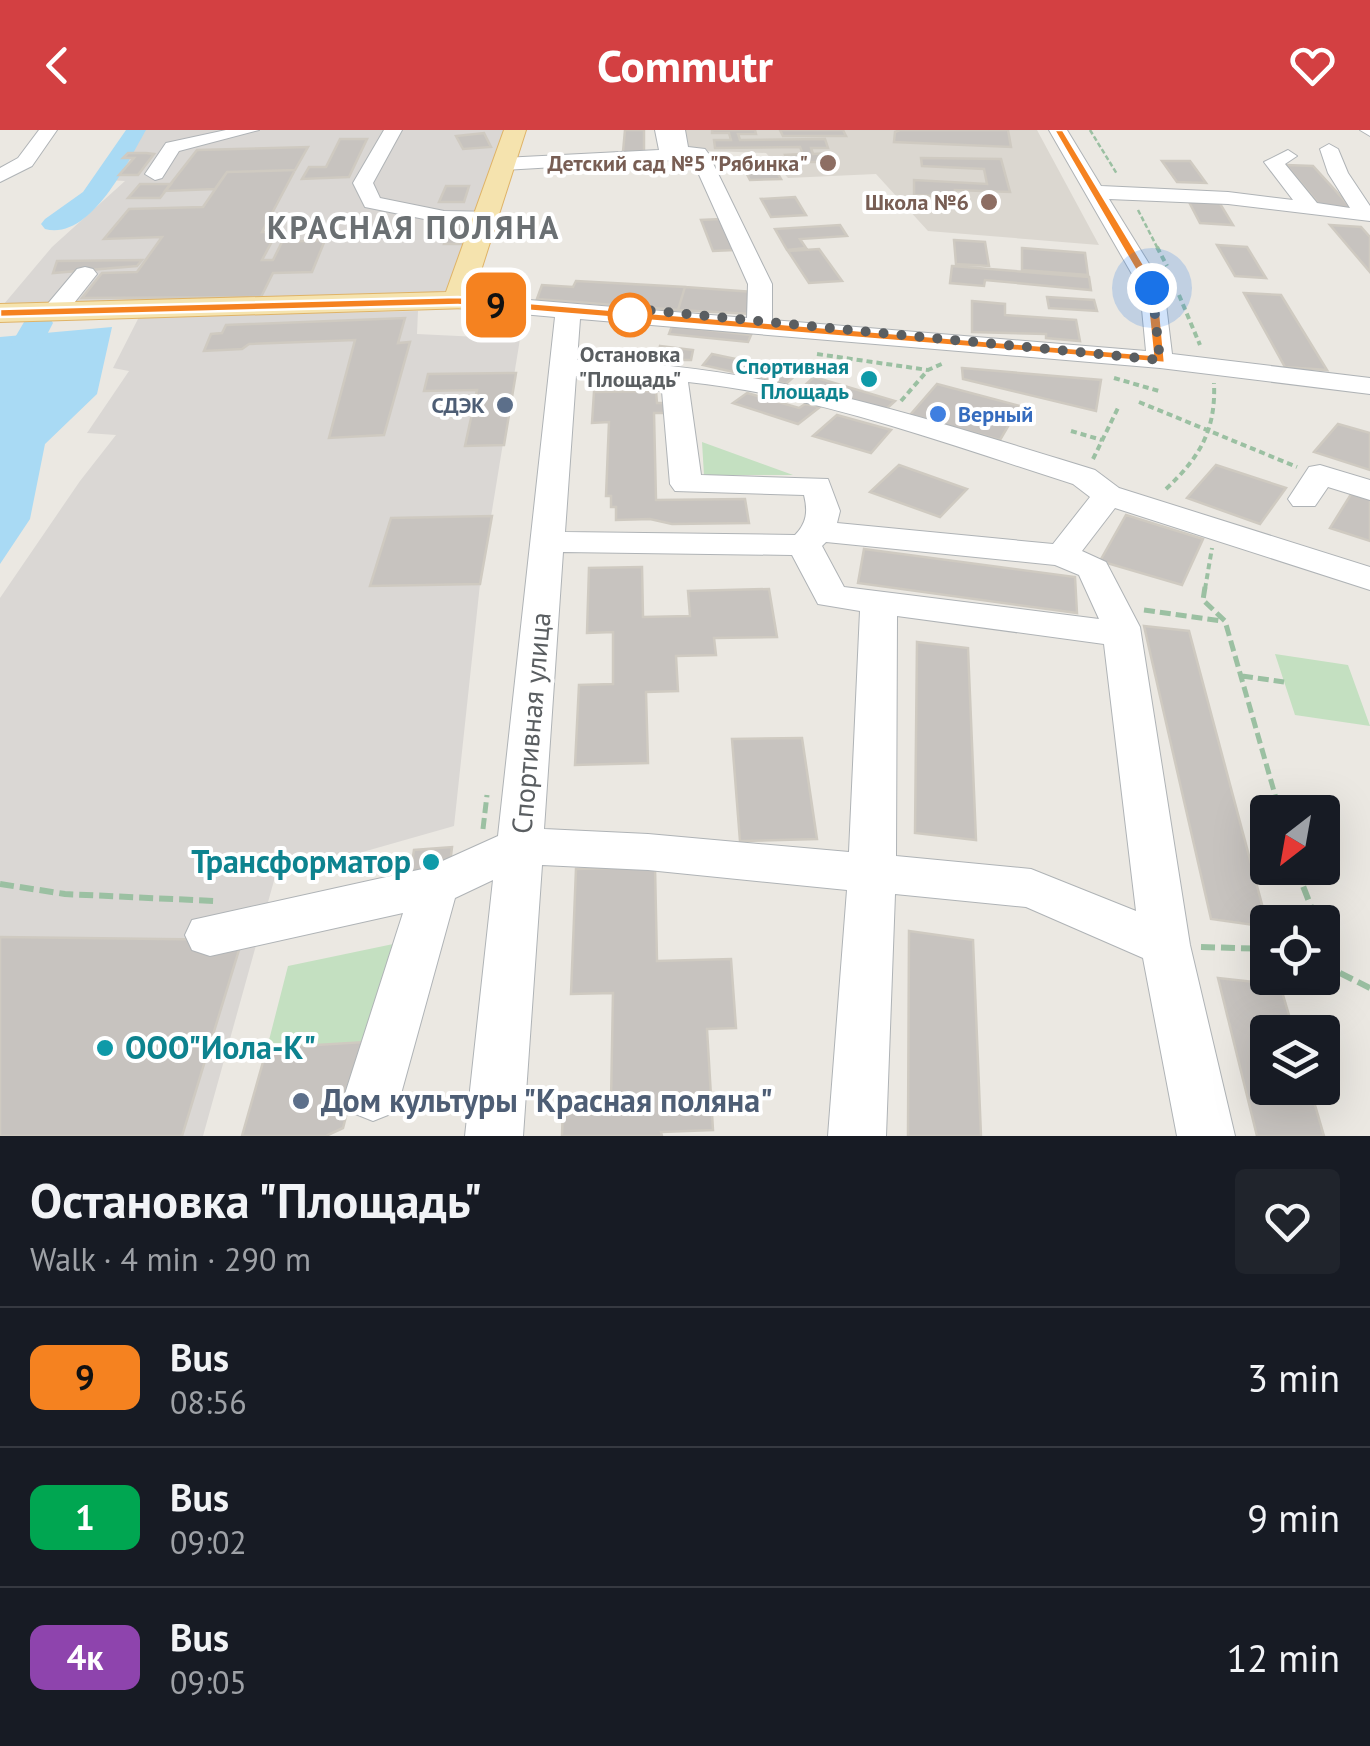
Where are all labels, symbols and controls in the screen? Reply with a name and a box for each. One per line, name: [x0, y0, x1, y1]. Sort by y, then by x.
text: Commutr: [597, 36, 773, 94]
icon: back: [30, 38, 85, 93]
icon: heart: [1285, 38, 1340, 93]
place label: Детский сад №5 "Рябинка": [548, 149, 808, 177]
marker: Детский сад №5 "Рябинка": [817, 152, 839, 174]
place label: Школа №6: [865, 188, 969, 216]
marker: Школа №6: [978, 191, 1000, 213]
district label: КРАСНАЯ ПОЛЯНА: [267, 206, 561, 248]
your location: [1127, 263, 1177, 313]
line badge: 9: [464, 272, 528, 338]
text: 9: [486, 282, 506, 328]
marker: Остановка "Площадь": [609, 294, 651, 336]
place label: Остановка "Площадь": [579, 340, 681, 393]
place label: Спортивная Площадь: [735, 352, 849, 405]
marker: Спортивная Площадь: [858, 368, 880, 390]
place label: СДЭК: [431, 391, 485, 419]
marker: СДЭК: [494, 394, 516, 416]
place label: Верный: [958, 400, 1033, 428]
marker: Верный: [927, 403, 949, 425]
street label: Спортивная улица: [502, 611, 559, 835]
north arrow: [1250, 795, 1340, 885]
map controls: [1250, 795, 1340, 1105]
place label: Трансформатор: [191, 840, 411, 882]
marker: Трансформатор: [420, 851, 442, 873]
button: locate: [1250, 905, 1340, 995]
button: layers: [1250, 1015, 1340, 1105]
place label: ООО"Иола-К": [125, 1026, 316, 1068]
marker: ООО"Иола-К": [94, 1037, 116, 1059]
place label: Дом культуры "Красная поляна": [321, 1079, 773, 1121]
marker: Дом культуры "Красная поляна": [290, 1090, 312, 1112]
text: Остановка "Площадь": [30, 1169, 482, 1231]
button: heart: [1235, 1169, 1340, 1274]
text: Walk · 4 min · 290 m: [30, 1238, 311, 1280]
text: Bus: [170, 1332, 229, 1381]
text: 3 min: [1247, 1353, 1340, 1402]
text: 9: [75, 1354, 95, 1400]
text: 08:56: [170, 1381, 247, 1423]
text: Bus: [170, 1472, 229, 1521]
text: 9 min: [1247, 1493, 1340, 1542]
text: 1: [75, 1494, 95, 1540]
text: 09:02: [170, 1521, 247, 1563]
text: Bus: [170, 1612, 229, 1661]
text: 12 min: [1227, 1633, 1340, 1682]
text: 4к: [67, 1634, 103, 1680]
text: 09:05: [170, 1661, 247, 1703]

